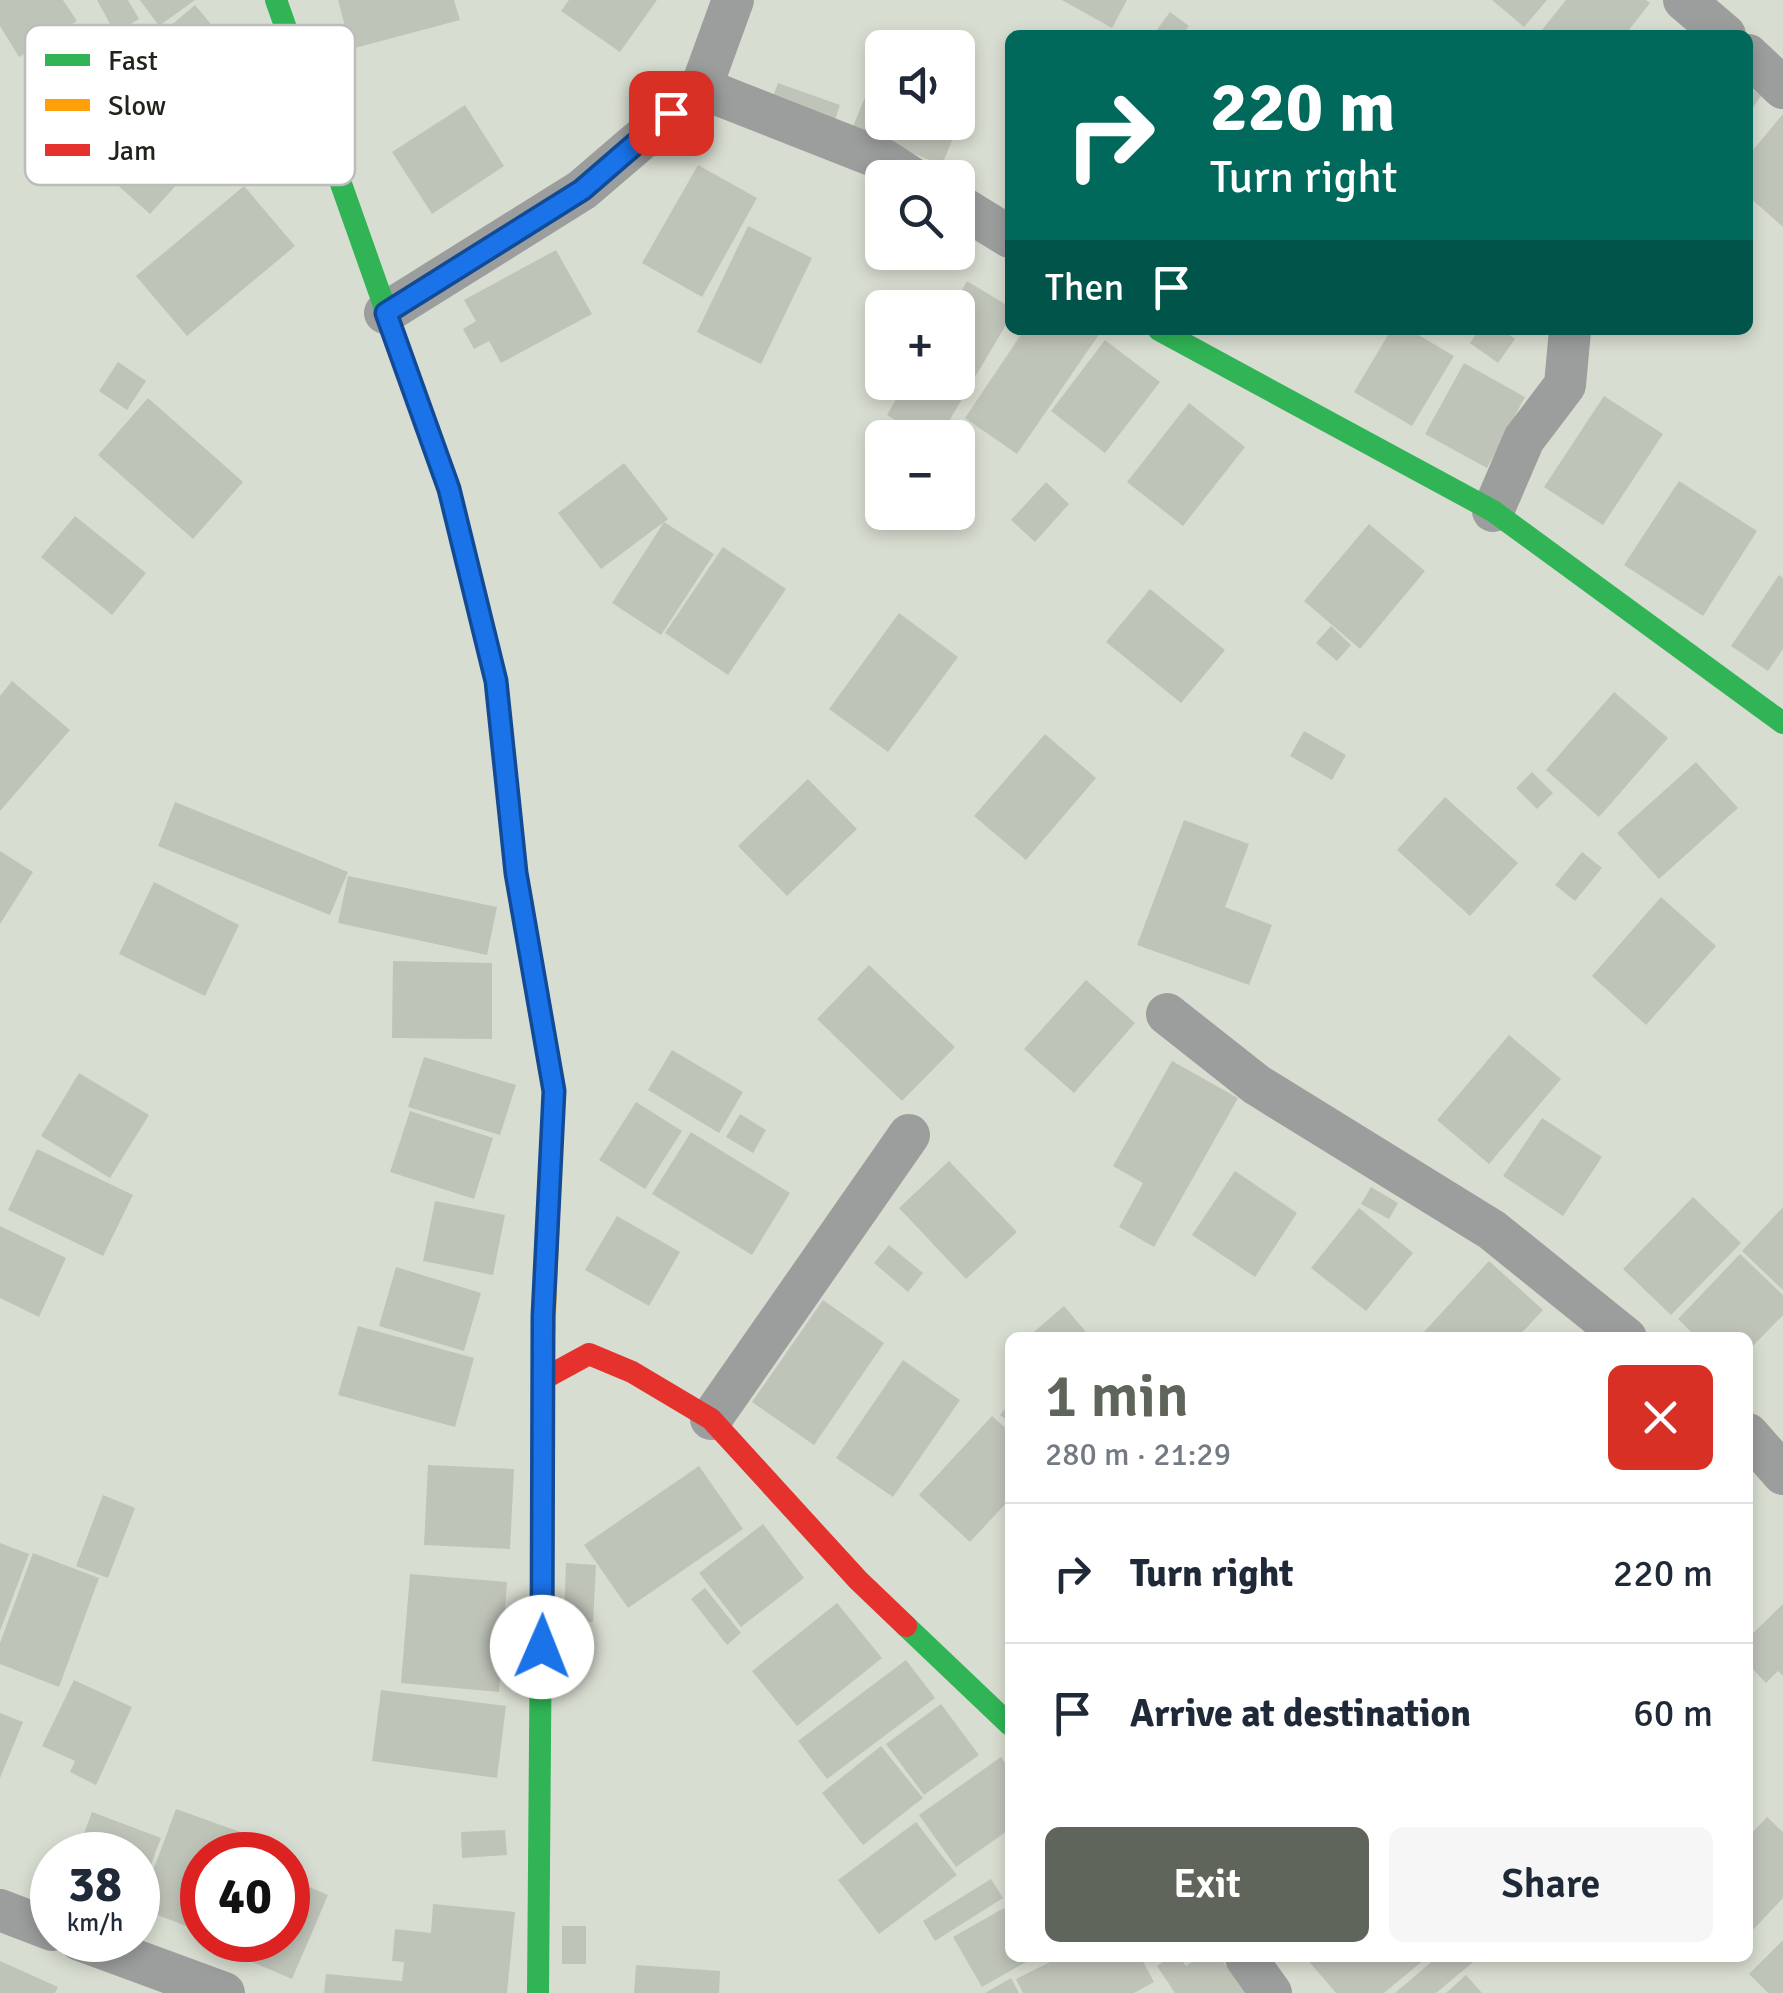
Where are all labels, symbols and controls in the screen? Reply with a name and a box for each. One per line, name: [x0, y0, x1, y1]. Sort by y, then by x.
legend: [25, 25, 355, 185]
map controls: [865, 30, 975, 530]
button: sound: [865, 30, 975, 140]
text: Fast: [108, 44, 158, 78]
text: 220 m: [1210, 64, 1395, 150]
icon: right: [1045, 70, 1175, 200]
pin: [629, 71, 714, 156]
icon: arrive: [644, 86, 699, 141]
text: Slow: [108, 89, 166, 123]
text: Jam: [108, 134, 156, 168]
text: Turn right: [1210, 150, 1398, 205]
button: search: [865, 160, 975, 270]
icon: arrive: [1144, 260, 1199, 315]
text: Then: [1045, 264, 1124, 311]
button: +: [865, 290, 975, 400]
button: −: [865, 420, 975, 530]
text: 1 min: [1045, 1360, 1189, 1434]
button: close: [1608, 1365, 1713, 1470]
text: 280 m · 21:29: [1045, 1435, 1231, 1474]
icon: right: [1045, 1546, 1100, 1601]
text: Turn right: [1130, 1550, 1294, 1597]
text: 220 m: [1613, 1550, 1713, 1597]
position arrow: [490, 1595, 594, 1699]
icon: arrive: [1045, 1686, 1100, 1741]
text: Arrive at destination: [1130, 1690, 1471, 1737]
text: 60 m: [1633, 1690, 1713, 1737]
button: Exit: [1045, 1827, 1369, 1942]
button: Share: [1389, 1827, 1713, 1942]
speed limit sign: 40: [180, 1832, 310, 1962]
text: 38: [68, 1854, 122, 1916]
text: km/h: [67, 1907, 123, 1938]

